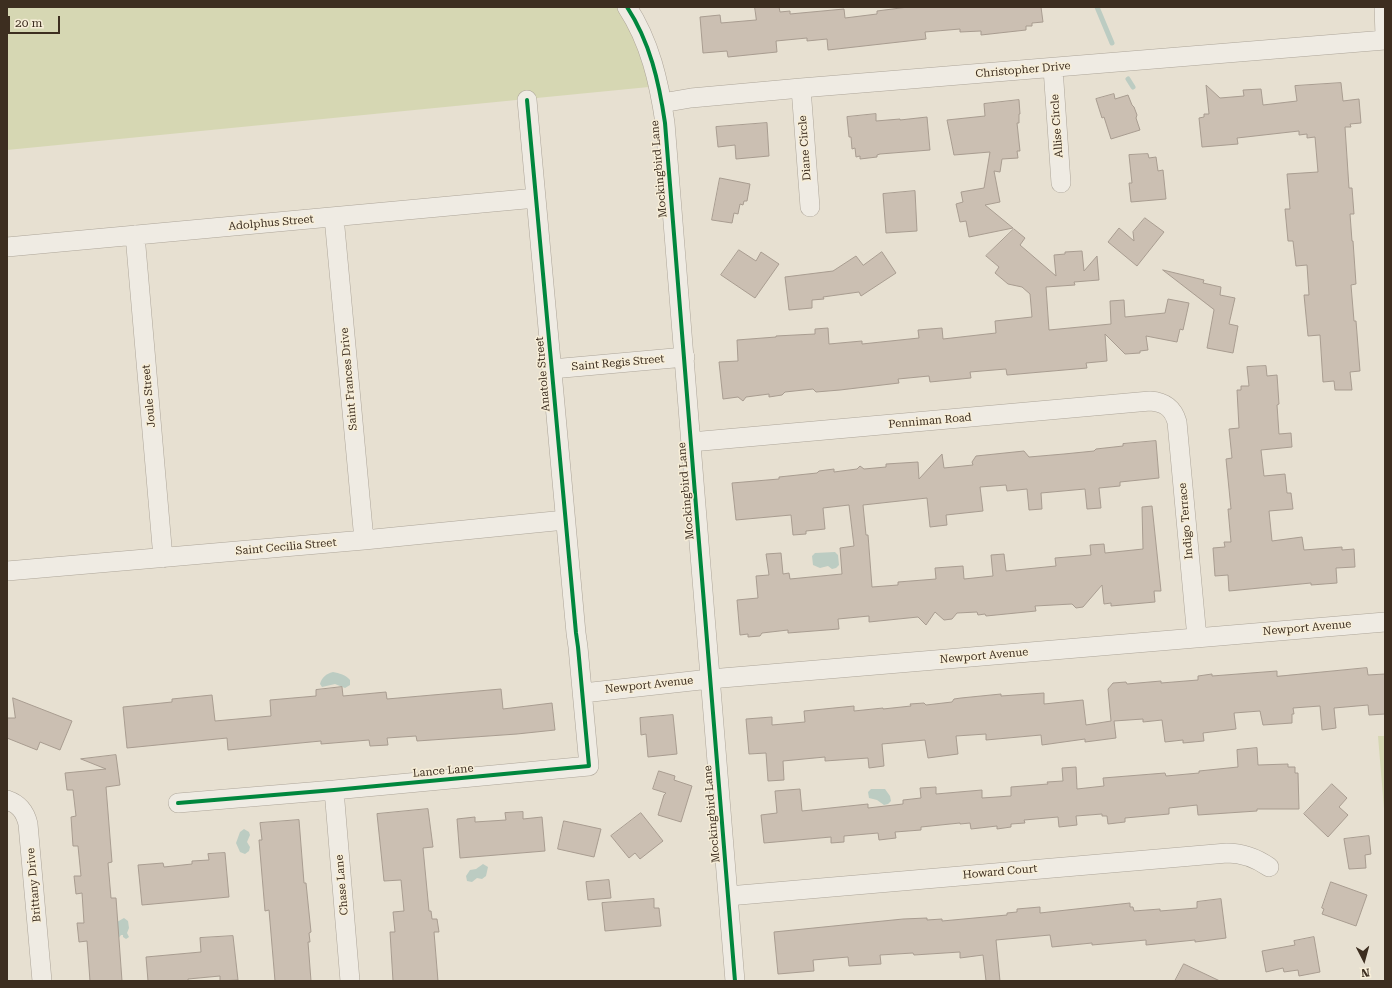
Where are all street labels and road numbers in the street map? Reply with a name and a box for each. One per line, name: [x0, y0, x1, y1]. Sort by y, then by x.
street label: Christopher Drive: [975, 59, 1071, 81]
street label: Allise Circle: [1048, 94, 1066, 158]
street label: Diane Circle: [796, 115, 814, 181]
street label: Mockingbird Lane: [648, 120, 670, 218]
street label: Adolphus Street: [228, 213, 314, 233]
street label: Saint Frances Drive: [338, 327, 360, 431]
street label: Anatole Street: [533, 336, 553, 412]
street label: Saint Regis Street: [571, 352, 665, 374]
street label: Joule Street: [140, 364, 158, 428]
street label: Penniman Road: [888, 411, 972, 431]
street label: Mockingbird Lane: [675, 442, 697, 540]
street label: Indigo Terrace: [1176, 482, 1196, 560]
street label: Saint Cecilia Street: [235, 536, 337, 558]
street label: Newport Avenue: [1262, 618, 1352, 638]
street label: Newport Avenue: [939, 646, 1029, 666]
street label: Newport Avenue: [604, 674, 694, 696]
street label: Lance Lane: [412, 762, 474, 780]
street label: Mockingbird Lane: [701, 765, 723, 863]
street label: Brittany Drive: [24, 847, 44, 923]
street label: Chase Lane: [333, 854, 351, 916]
street label: Howard Court: [962, 862, 1038, 882]

